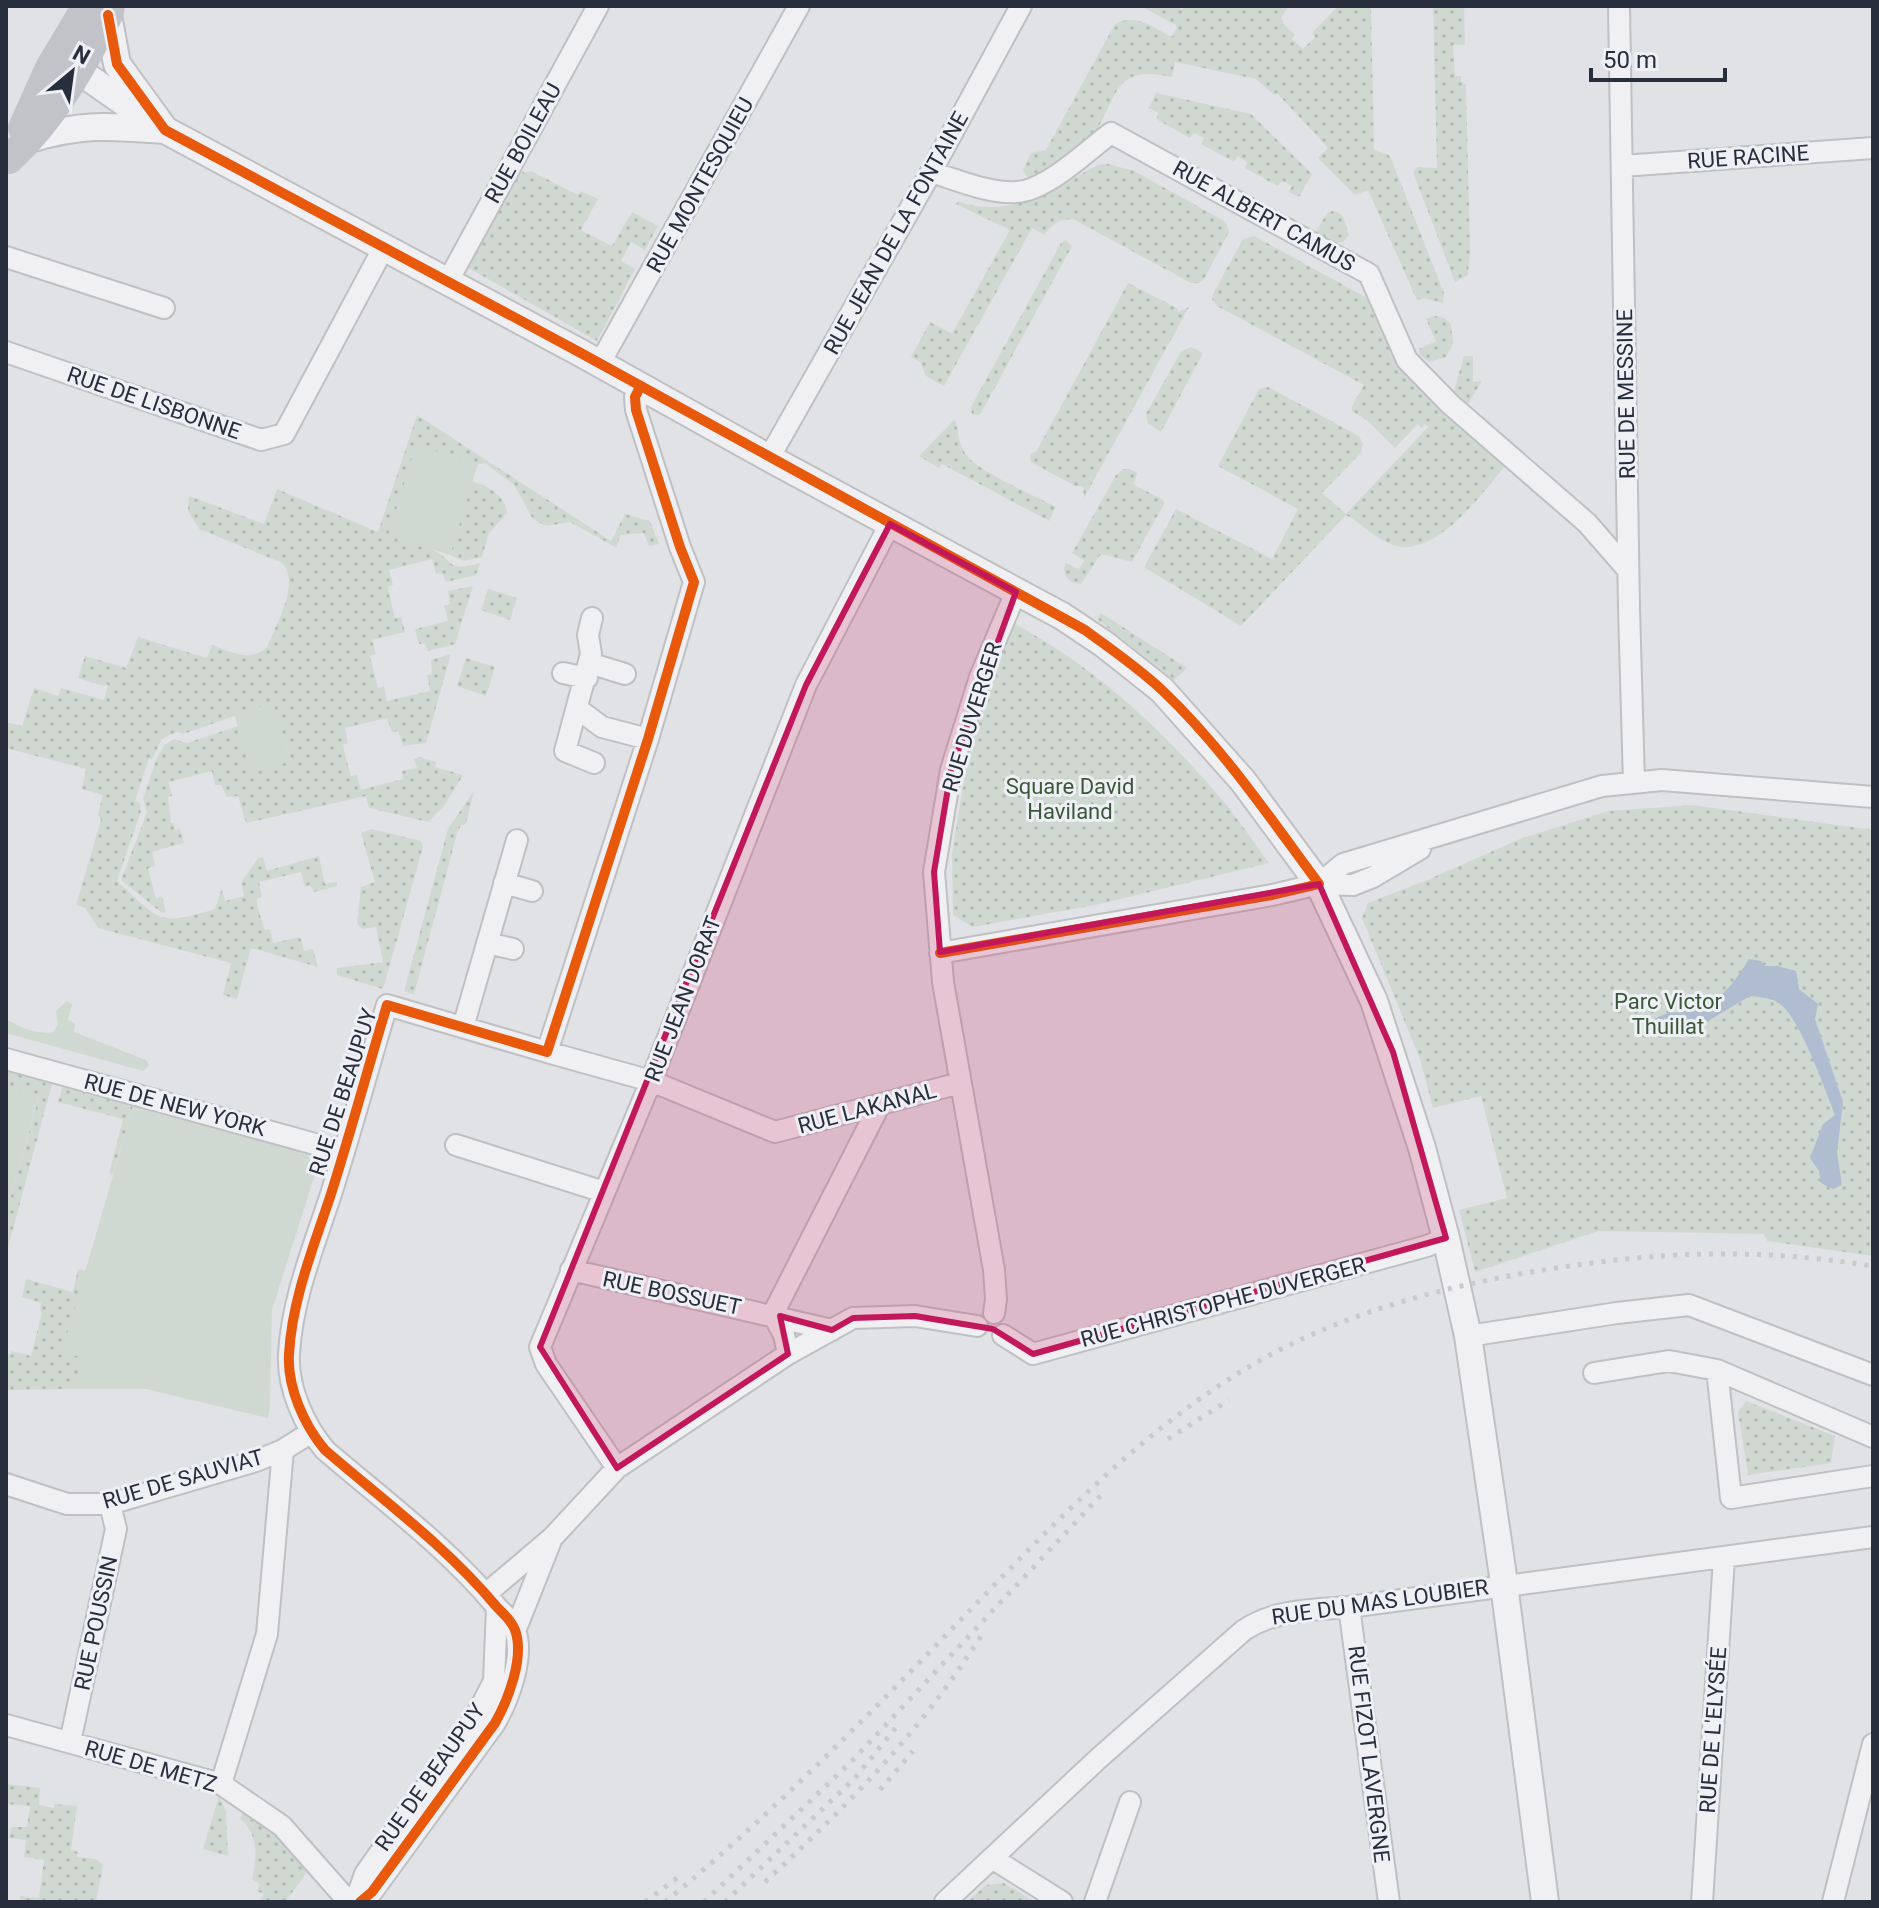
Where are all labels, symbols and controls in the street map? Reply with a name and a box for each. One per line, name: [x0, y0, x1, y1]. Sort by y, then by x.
north arrow: [32, 32, 112, 112]
scale bar: [1591, 32, 1725, 82]
text: N: [69, 40, 94, 70]
text: 50 m: [1603, 46, 1657, 74]
street label: RUE BOILEAU: [480, 79, 566, 207]
street label: RUE MONTESQUIEU: [641, 93, 759, 277]
street label: RUE JEAN DE LA FONTAINE: [819, 107, 973, 359]
street label: RUE RACINE: [1686, 140, 1810, 174]
street label: RUE ALBERT CAMUS: [1169, 156, 1359, 276]
street label: RUE DE MESSINE: [1612, 309, 1640, 479]
street label: RUE DE LISBONNE: [64, 362, 244, 444]
street label: RUE DUVERGER: [937, 639, 1007, 795]
park label: Square David Haviland: [1006, 774, 1134, 824]
street label: RUE JEAN DORAT: [640, 913, 726, 1085]
park label: Parc Victor Thuillat: [1614, 989, 1722, 1039]
street label: RUE DE BEAUPUY: [304, 1005, 382, 1179]
street label: RUE DE NEW YORK: [82, 1069, 269, 1141]
street label: RUE LAKANAL: [795, 1077, 939, 1139]
street label: RUE CHRISTOPHE DUVERGER: [1078, 1252, 1369, 1352]
street label: RUE BOSSUET: [601, 1266, 743, 1320]
street label: RUE DE SAUVIAT: [100, 1444, 266, 1514]
street label: RUE POUSSIN: [70, 1553, 122, 1693]
street label: RUE DU MAS LOUBIER: [1270, 1574, 1490, 1630]
street label: RUE FIZOT LAVERGNE: [1343, 1644, 1395, 1864]
street label: RUE DE L'ELYSÉE: [1695, 1646, 1731, 1814]
street label: RUE DE BEAUPUY: [370, 1698, 491, 1856]
street label: RUE DE METZ: [82, 1735, 220, 1797]

